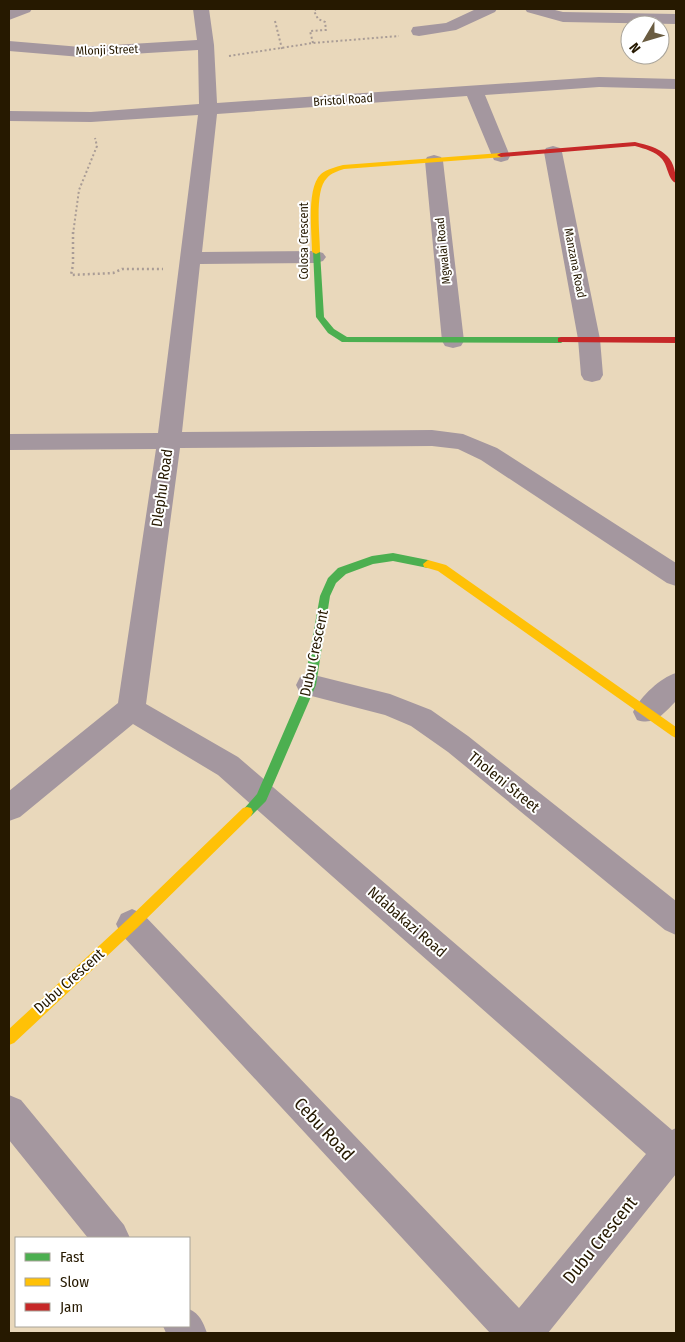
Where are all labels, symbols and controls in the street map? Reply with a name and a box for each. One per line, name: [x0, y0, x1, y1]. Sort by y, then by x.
north arrow: [620, 15, 670, 65]
text: N: [626, 39, 644, 56]
street label: Mlonji Street: [75, 42, 139, 58]
street label: Bristol Road: [313, 91, 373, 109]
street label: Colosa Crescent: [297, 202, 311, 280]
street label: Mgwalai Road: [433, 217, 453, 285]
street label: Manzana Road: [561, 227, 589, 299]
street label: Dlephu Road: [148, 448, 176, 528]
street label: Dubu Crescent: [296, 608, 332, 698]
street label: Tholeni Street: [465, 748, 543, 816]
street label: Ndabakazi Road: [364, 883, 450, 961]
street label: Dubu Crescent: [30, 945, 108, 1017]
street label: Cebu Road: [289, 1093, 359, 1165]
street label: Dubu Crescent: [558, 1192, 642, 1288]
legend: [15, 1237, 190, 1327]
text: Fast: [60, 1248, 84, 1266]
text: Slow: [60, 1273, 89, 1291]
text: Jam: [60, 1298, 83, 1316]

